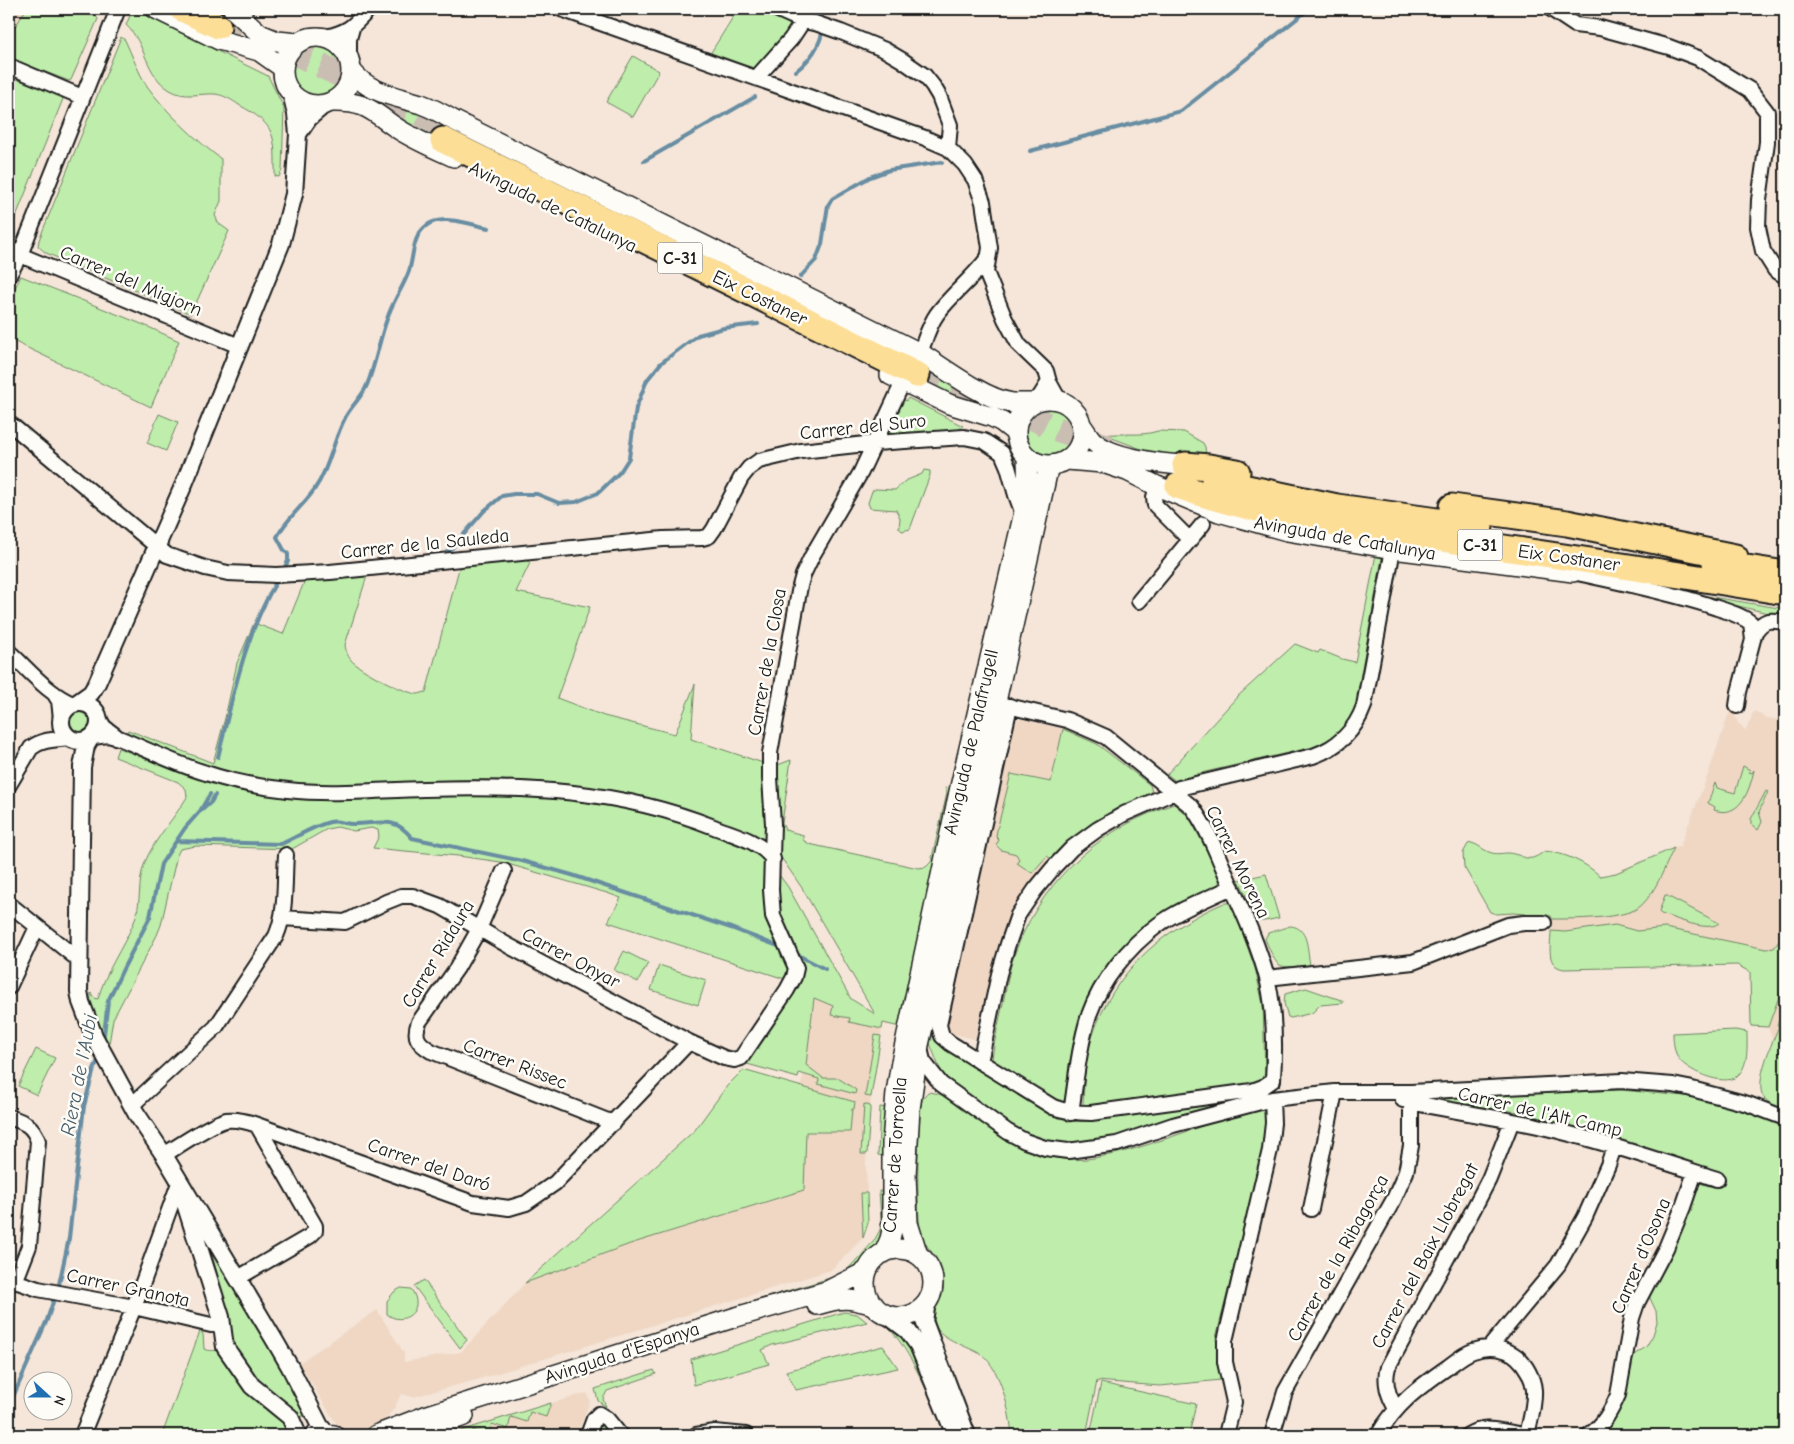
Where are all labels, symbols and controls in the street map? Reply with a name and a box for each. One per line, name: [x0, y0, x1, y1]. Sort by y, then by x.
street label: Avinguda de Catalunya: [465, 157, 641, 257]
street label: Carrer del Migjorn: [56, 241, 206, 321]
road number: C-31: [658, 242, 702, 274]
street label: Eix Costaner: [709, 266, 811, 331]
street label: Carrer del Suro: [799, 409, 927, 445]
street label: Avinguda de Catalunya: [1252, 511, 1438, 565]
street label: Carrer de la Sauleda: [340, 524, 510, 564]
road number: C-31: [1458, 530, 1502, 560]
street label: Eix Costaner: [1517, 540, 1622, 576]
street label: Carrer de la Closa: [743, 587, 791, 737]
street label: Avinguda de Palafrugell: [939, 647, 1003, 837]
street label: Carrer Morena: [1201, 802, 1275, 922]
street label: Carrer Ridaura: [397, 896, 479, 1012]
street label: Carrer Onyar: [518, 923, 624, 993]
water label: Riera de l'Aubi: [56, 1012, 102, 1138]
street label: Carrer Rissec: [460, 1034, 570, 1094]
street label: Carrer de Torroella: [879, 1076, 911, 1234]
street label: Carrer de l'Alt Camp: [1456, 1082, 1624, 1142]
street label: Carrer del Daró: [365, 1134, 493, 1196]
street label: Carrer del Baix Llobregat: [1367, 1159, 1484, 1352]
street label: Carrer de la Ribagorça: [1283, 1171, 1393, 1345]
street label: Carrer d'Osona: [1607, 1195, 1675, 1317]
street label: Carrer Granota: [64, 1264, 192, 1312]
street label: Avinguda d'Espanya: [542, 1318, 702, 1388]
north arrow: [22, 1372, 72, 1422]
text: N: [50, 1393, 69, 1408]

